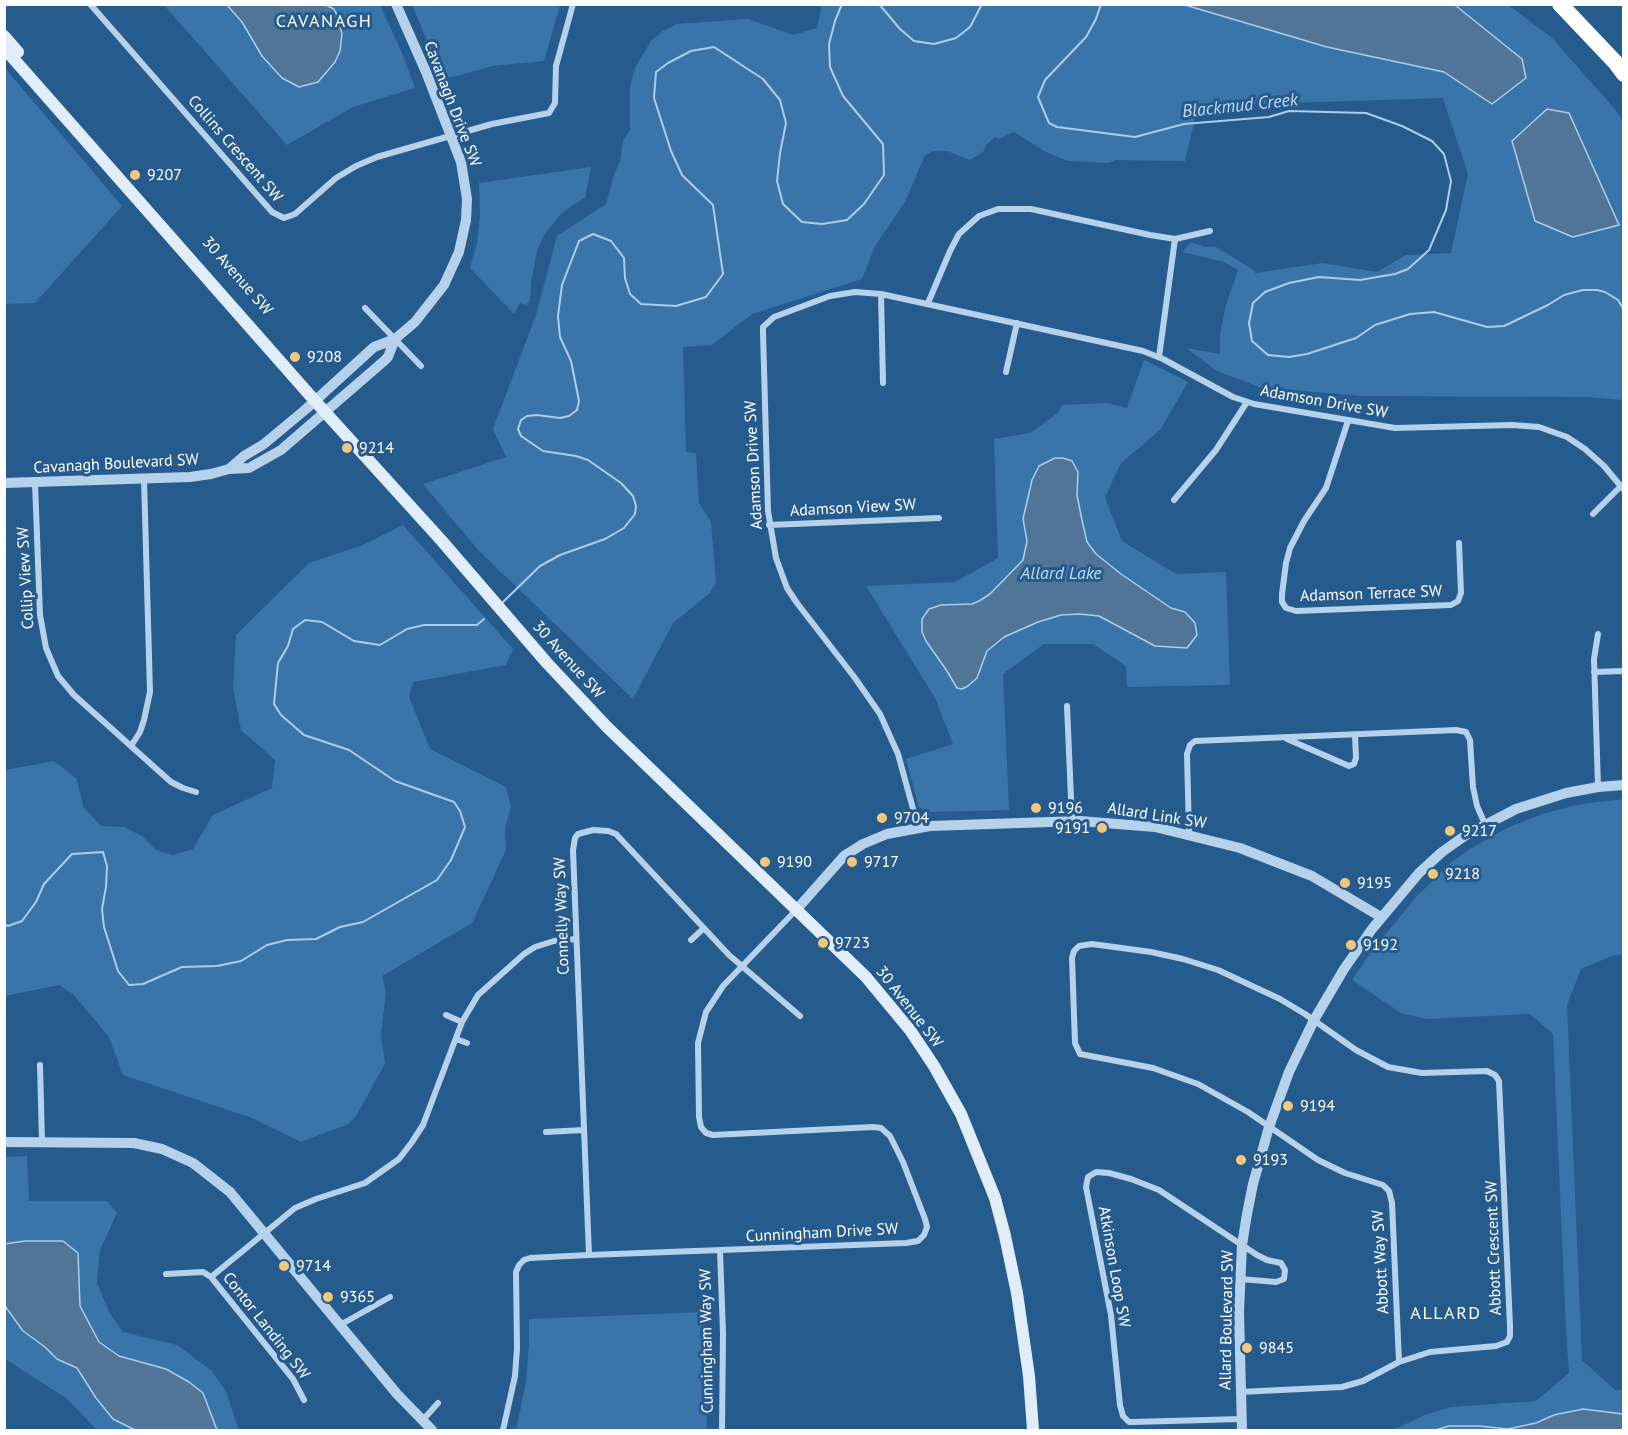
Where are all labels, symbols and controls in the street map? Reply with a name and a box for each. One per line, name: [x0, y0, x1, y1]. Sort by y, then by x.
district label: CAVANAGH: [276, 11, 372, 33]
street label: Cavanagh Drive SW: [419, 39, 485, 169]
water label: Blackmud Creek: [1181, 89, 1299, 123]
street label: Collins Crescent SW: [184, 92, 286, 206]
place label: 9207: [147, 165, 182, 185]
marker: 9207: [128, 168, 142, 182]
street label: 30 Avenue SW: [198, 233, 276, 319]
place label: 9208: [307, 347, 342, 367]
marker: 9208: [288, 350, 302, 364]
street label: Adamson Drive SW: [1259, 381, 1389, 423]
street label: Adamson Drive SW: [741, 400, 767, 530]
place label: 9214: [359, 438, 394, 458]
marker: 9214: [340, 441, 354, 455]
street label: Cavanagh Boulevard SW: [33, 450, 199, 478]
street label: Adamson View SW: [789, 495, 917, 521]
street label: Collip View SW: [14, 526, 38, 630]
water label: Allard Lake: [1020, 563, 1102, 585]
street label: Adamson Terrace SW: [1300, 582, 1442, 606]
street label: 30 Avenue SW: [528, 617, 608, 703]
place label: 9196: [1048, 798, 1083, 818]
street label: Allard Link SW: [1106, 799, 1208, 833]
marker: 9196: [1029, 801, 1043, 815]
place label: 9704: [894, 808, 929, 828]
marker: 9704: [875, 811, 889, 825]
place label: 9191: [1055, 818, 1090, 838]
marker: 9191: [1095, 821, 1109, 835]
place label: 9217: [1462, 821, 1497, 841]
marker: 9217: [1443, 824, 1457, 838]
place label: 9190: [777, 852, 812, 872]
place label: 9717: [864, 852, 899, 872]
marker: 9190: [758, 855, 772, 869]
marker: 9717: [845, 855, 859, 869]
street label: Connelly Way SW: [550, 857, 574, 975]
place label: 9218: [1445, 864, 1480, 884]
marker: 9218: [1426, 867, 1440, 881]
place label: 9195: [1357, 873, 1392, 893]
marker: 9195: [1338, 876, 1352, 890]
place label: 9723: [835, 933, 870, 953]
place label: 9192: [1363, 935, 1398, 955]
marker: 9723: [816, 936, 830, 950]
marker: 9192: [1344, 938, 1358, 952]
street label: 30 Avenue SW: [871, 963, 947, 1051]
place label: 9194: [1300, 1096, 1335, 1116]
marker: 9194: [1281, 1099, 1295, 1113]
place label: 9193: [1253, 1150, 1288, 1170]
marker: 9193: [1234, 1153, 1248, 1167]
street label: Abbott Crescent SW: [1482, 1180, 1506, 1316]
street label: Atkinson Loop SW: [1094, 1205, 1134, 1329]
street label: Abbott Way SW: [1369, 1209, 1393, 1315]
street label: Cunningham Drive SW: [745, 1219, 899, 1247]
street label: Allard Boulevard SW: [1216, 1250, 1238, 1390]
place label: 9714: [296, 1256, 331, 1276]
marker: 9714: [277, 1259, 291, 1273]
street label: Contor Landing SW: [218, 1269, 314, 1383]
street label: Cunningham Way SW: [696, 1269, 718, 1413]
place label: 9365: [340, 1287, 375, 1307]
marker: 9365: [321, 1290, 335, 1304]
district label: ALLARD: [1410, 1303, 1482, 1325]
place label: 9845: [1259, 1338, 1294, 1358]
marker: 9845: [1240, 1341, 1254, 1355]

